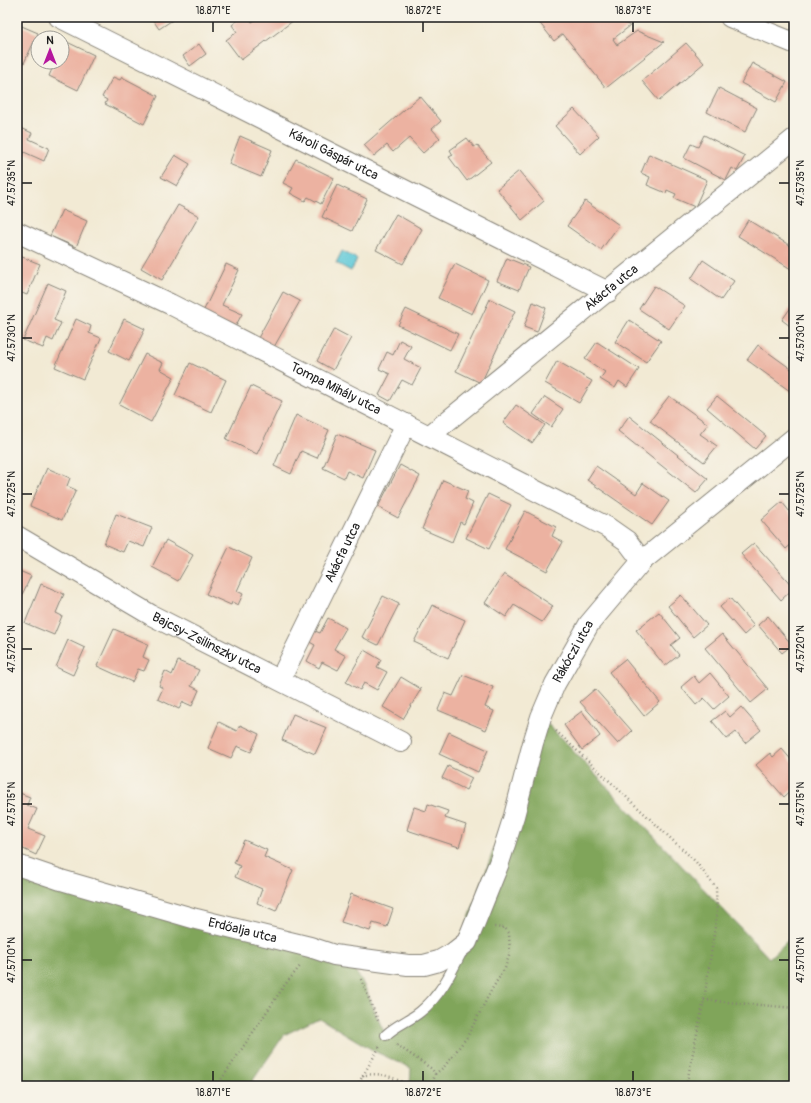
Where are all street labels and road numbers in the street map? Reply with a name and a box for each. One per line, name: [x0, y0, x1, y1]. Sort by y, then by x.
street label: Károli Gáspár utca: [286, 125, 381, 184]
street label: Akácfa utca: [581, 261, 641, 314]
street label: Tompa Mihály utca: [288, 359, 384, 418]
street label: Akácfa utca: [321, 520, 364, 585]
street label: Bajcsy-Zsilinszky utca: [149, 609, 264, 678]
street label: Rákóczi utca: [549, 618, 597, 686]
street label: Erdőalja utca: [207, 914, 279, 947]

